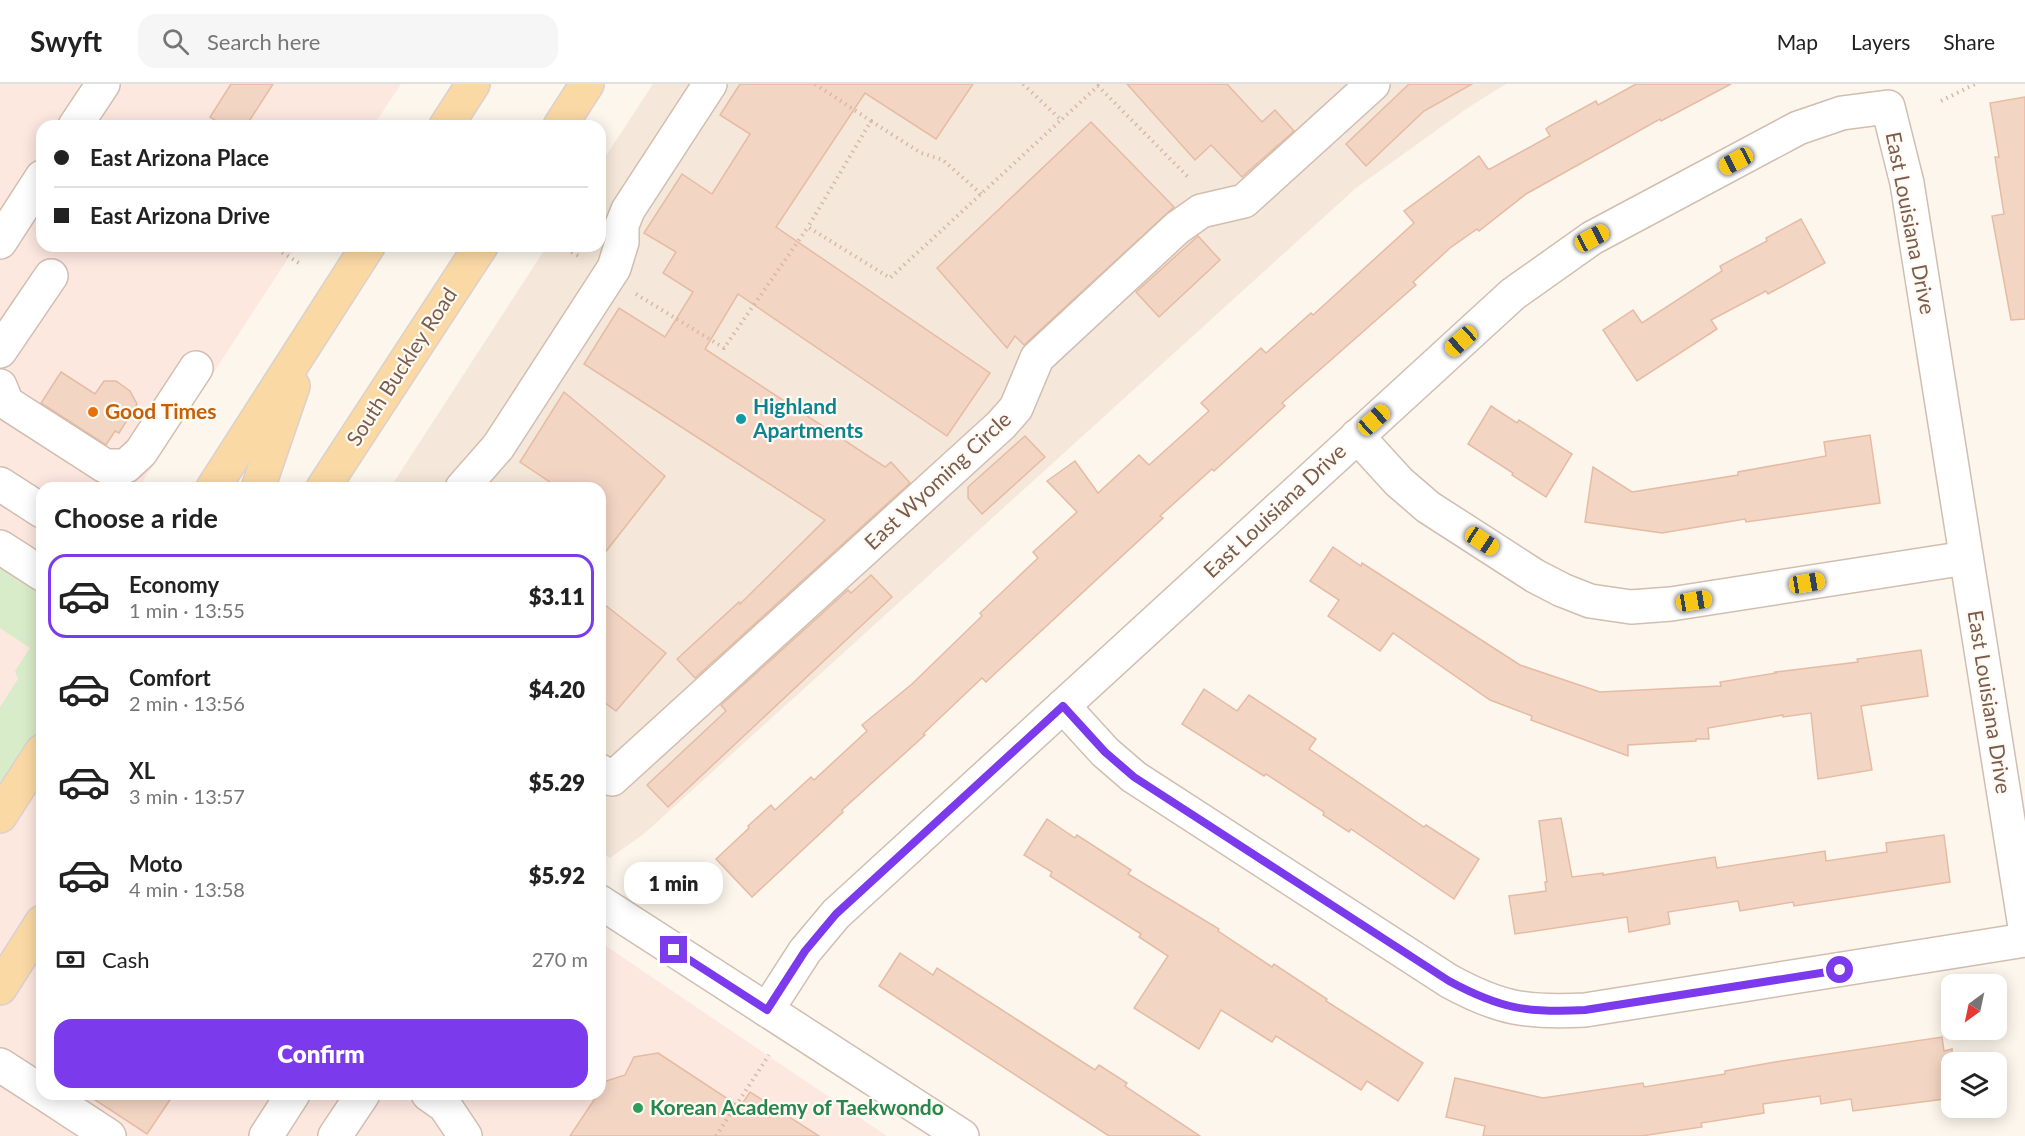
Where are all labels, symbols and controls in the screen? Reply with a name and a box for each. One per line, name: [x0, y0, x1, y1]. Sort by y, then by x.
search box: [138, 14, 558, 68]
text: Swyft: [30, 24, 102, 58]
icon: search: [159, 25, 192, 58]
text: Search here: [207, 28, 320, 55]
text: Map: [1777, 29, 1818, 54]
text: Layers: [1851, 29, 1910, 54]
text: Share: [1943, 29, 1995, 54]
street label: East Louisiana Drive: [1882, 129, 1941, 316]
text: East Arizona Place: [90, 144, 269, 171]
car: [1716, 145, 1756, 177]
text: East Arizona Drive: [90, 202, 270, 229]
car: [1572, 222, 1612, 254]
street label: South Buckley Road: [340, 282, 461, 450]
car: [1442, 322, 1480, 360]
place label: Highland Apartments: [752, 393, 863, 442]
place label: Good Times: [105, 398, 217, 423]
car: [1355, 401, 1393, 439]
marker: Good Times: [86, 405, 100, 419]
street label: East Wyoming Circle: [859, 406, 1015, 554]
marker: Highland Apartments: [734, 412, 748, 426]
street label: East Louisiana Drive: [1198, 438, 1350, 582]
text: Choose a ride: [54, 501, 218, 534]
car: [1462, 524, 1502, 558]
icon: car: [57, 569, 111, 623]
text: Economy: [129, 571, 219, 598]
car: [1788, 571, 1826, 595]
text: $3.11: [529, 583, 585, 610]
car: [1675, 589, 1713, 613]
text: 1 min · 13:55: [129, 598, 245, 622]
street label: East Louisiana Drive: [1964, 608, 2017, 795]
icon: car: [57, 662, 111, 716]
text: Comfort: [129, 664, 211, 691]
text: $4.20: [529, 676, 585, 703]
text: 2 min · 13:56: [129, 691, 245, 715]
icon: car: [57, 755, 111, 809]
text: XL: [129, 757, 155, 784]
text: $5.29: [529, 769, 585, 796]
text: 3 min · 13:57: [129, 784, 245, 808]
icon: car: [57, 848, 111, 902]
text: Moto: [129, 850, 183, 877]
text: $5.92: [529, 862, 585, 889]
callout: 1 min: [624, 863, 724, 905]
text: 1 min: [649, 871, 698, 895]
text: 4 min · 13:58: [129, 877, 245, 901]
route end: [660, 936, 687, 963]
icon: cash: [54, 943, 87, 976]
text: Cash: [102, 946, 149, 973]
text: 270 m: [532, 947, 588, 971]
route start: [1826, 956, 1853, 983]
north arrow: [1941, 974, 2007, 1040]
map controls: [1941, 974, 2007, 1118]
button: Confirm: [54, 1019, 588, 1088]
button: layers: [1941, 1052, 2007, 1118]
place label: Korean Academy of Taekwondo: [650, 1094, 944, 1119]
marker: Korean Academy of Taekwondo: [631, 1101, 645, 1115]

